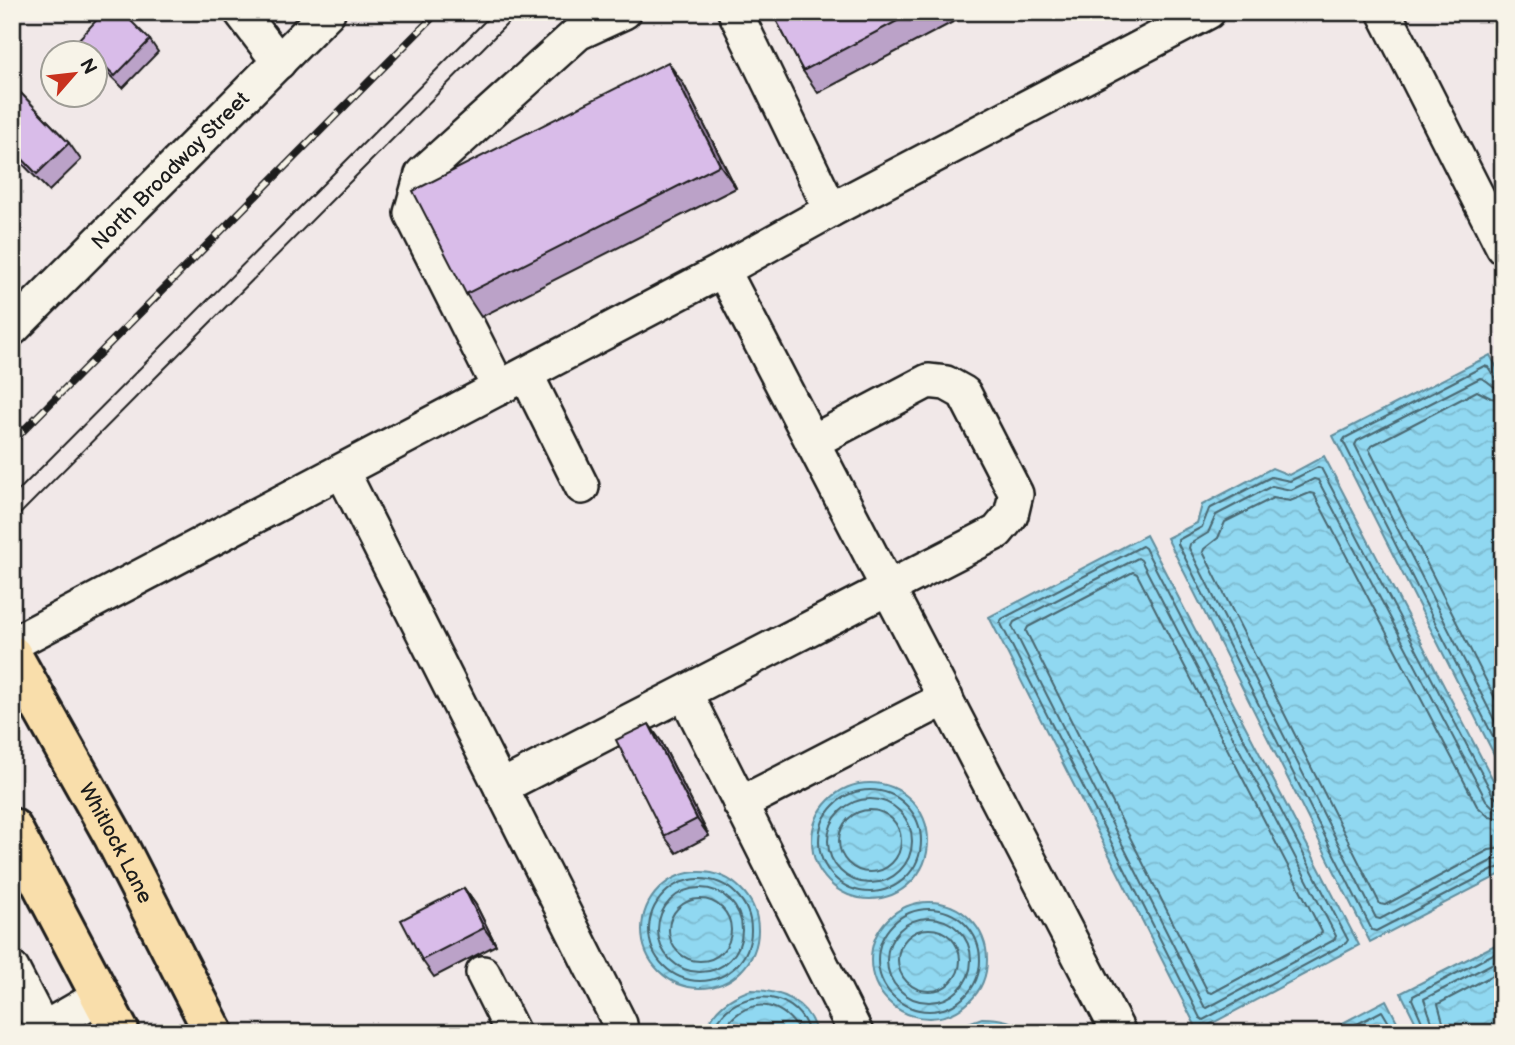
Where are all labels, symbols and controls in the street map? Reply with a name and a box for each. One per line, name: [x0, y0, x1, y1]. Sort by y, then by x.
north arrow: [38, 38, 108, 108]
text: N: [74, 55, 101, 78]
street label: North Broadway Street: [87, 86, 255, 255]
street label: Whitlock Lane: [73, 779, 158, 908]

